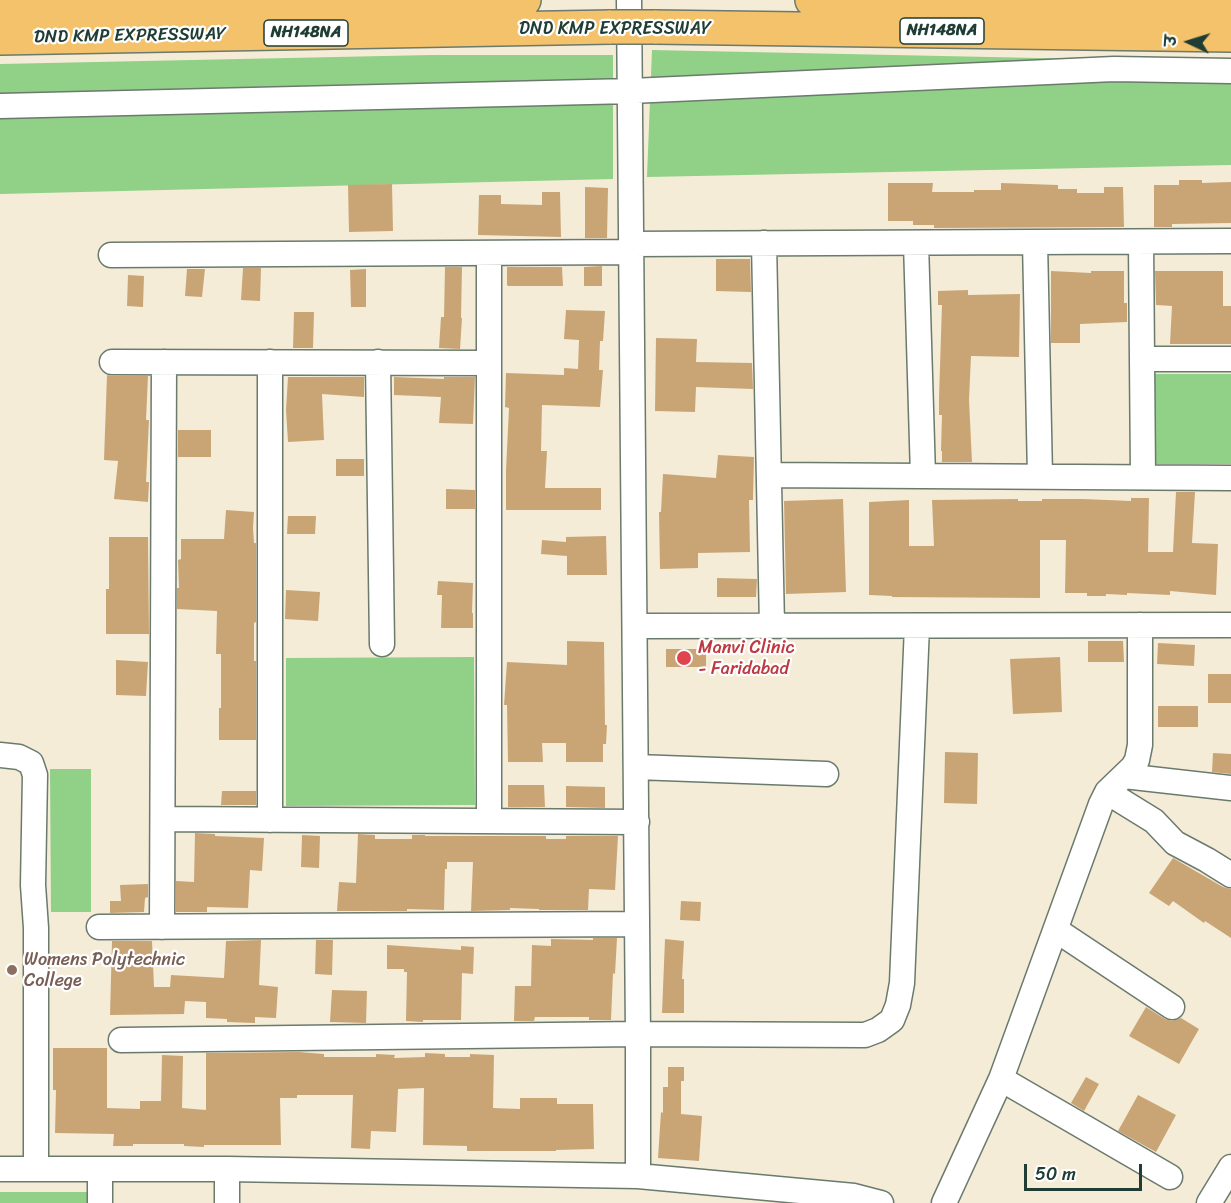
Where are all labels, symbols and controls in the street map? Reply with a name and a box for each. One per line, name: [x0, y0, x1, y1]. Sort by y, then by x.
north arrow: [1159, 12, 1219, 72]
street label: DND KMP EXPRESSWAY: [519, 18, 711, 40]
road number: NH148NA: [900, 18, 984, 44]
road number: NH148NA: [264, 20, 348, 46]
street label: DND KMP EXPRESSWAY: [34, 24, 226, 48]
text: उ: [1156, 34, 1185, 47]
place label: Manvi Clinic - Faridabad: [698, 637, 794, 680]
marker: Manvi Clinic - Faridabad: [675, 649, 693, 667]
place label: Womens Polytechnic College: [24, 949, 185, 992]
marker: Womens Polytechnic College: [5, 963, 19, 977]
scale bar: [1027, 1152, 1146, 1190]
text: 50 m: [1035, 1158, 1076, 1190]

